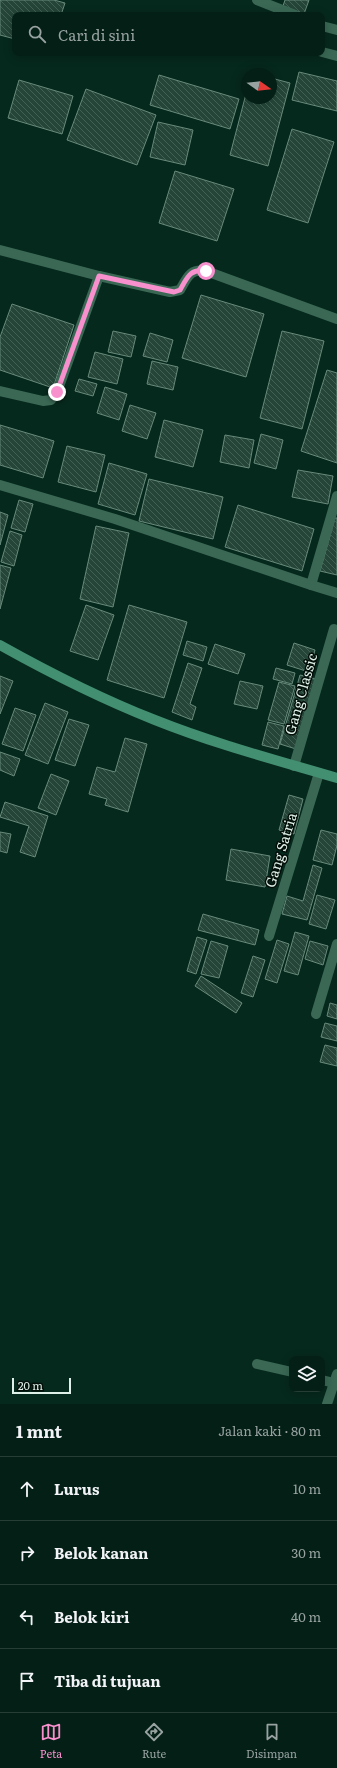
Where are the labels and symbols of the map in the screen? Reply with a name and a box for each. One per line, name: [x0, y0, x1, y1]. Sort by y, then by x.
north arrow: [241, 68, 277, 104]
route start: [197, 262, 215, 280]
route end: [48, 383, 66, 401]
street label: Gang Classic: [279, 651, 321, 737]
street label: Gang Satria: [259, 809, 301, 890]
scale bar: [12, 1376, 71, 1395]

